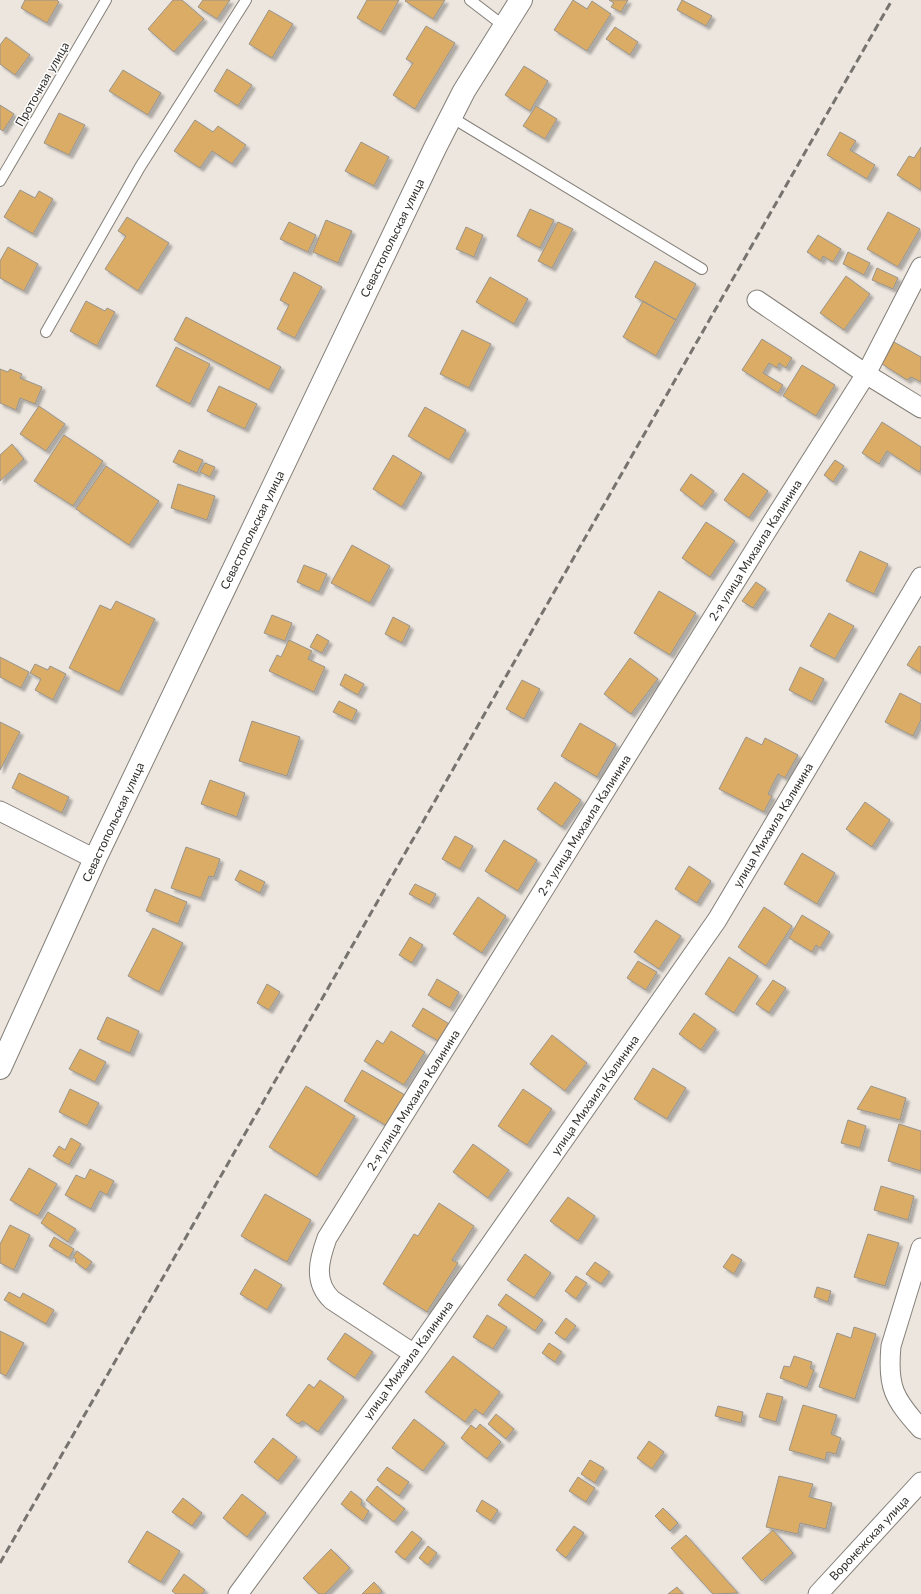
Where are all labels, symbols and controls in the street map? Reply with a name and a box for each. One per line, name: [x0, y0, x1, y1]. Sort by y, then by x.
street label: Проточная улица: [12, 39, 72, 129]
street label: Севастопольская улица: [357, 176, 427, 300]
street label: Севастопольская улица: [217, 468, 287, 592]
street label: 2-я улица Михаила Калинина: [705, 477, 805, 623]
street label: 2-я улица Михаила Калинина: [534, 752, 634, 898]
street label: Севастопольская улица: [79, 760, 147, 884]
street label: улица Михаила Калинина: [730, 760, 816, 890]
street label: 2-я улица Михаила Калинина: [363, 1027, 463, 1173]
street label: улица Михаила Калинина: [548, 1032, 642, 1158]
street label: улица Михаила Калинина: [360, 1298, 456, 1422]
street label: Воронежская улица: [826, 1493, 912, 1583]

